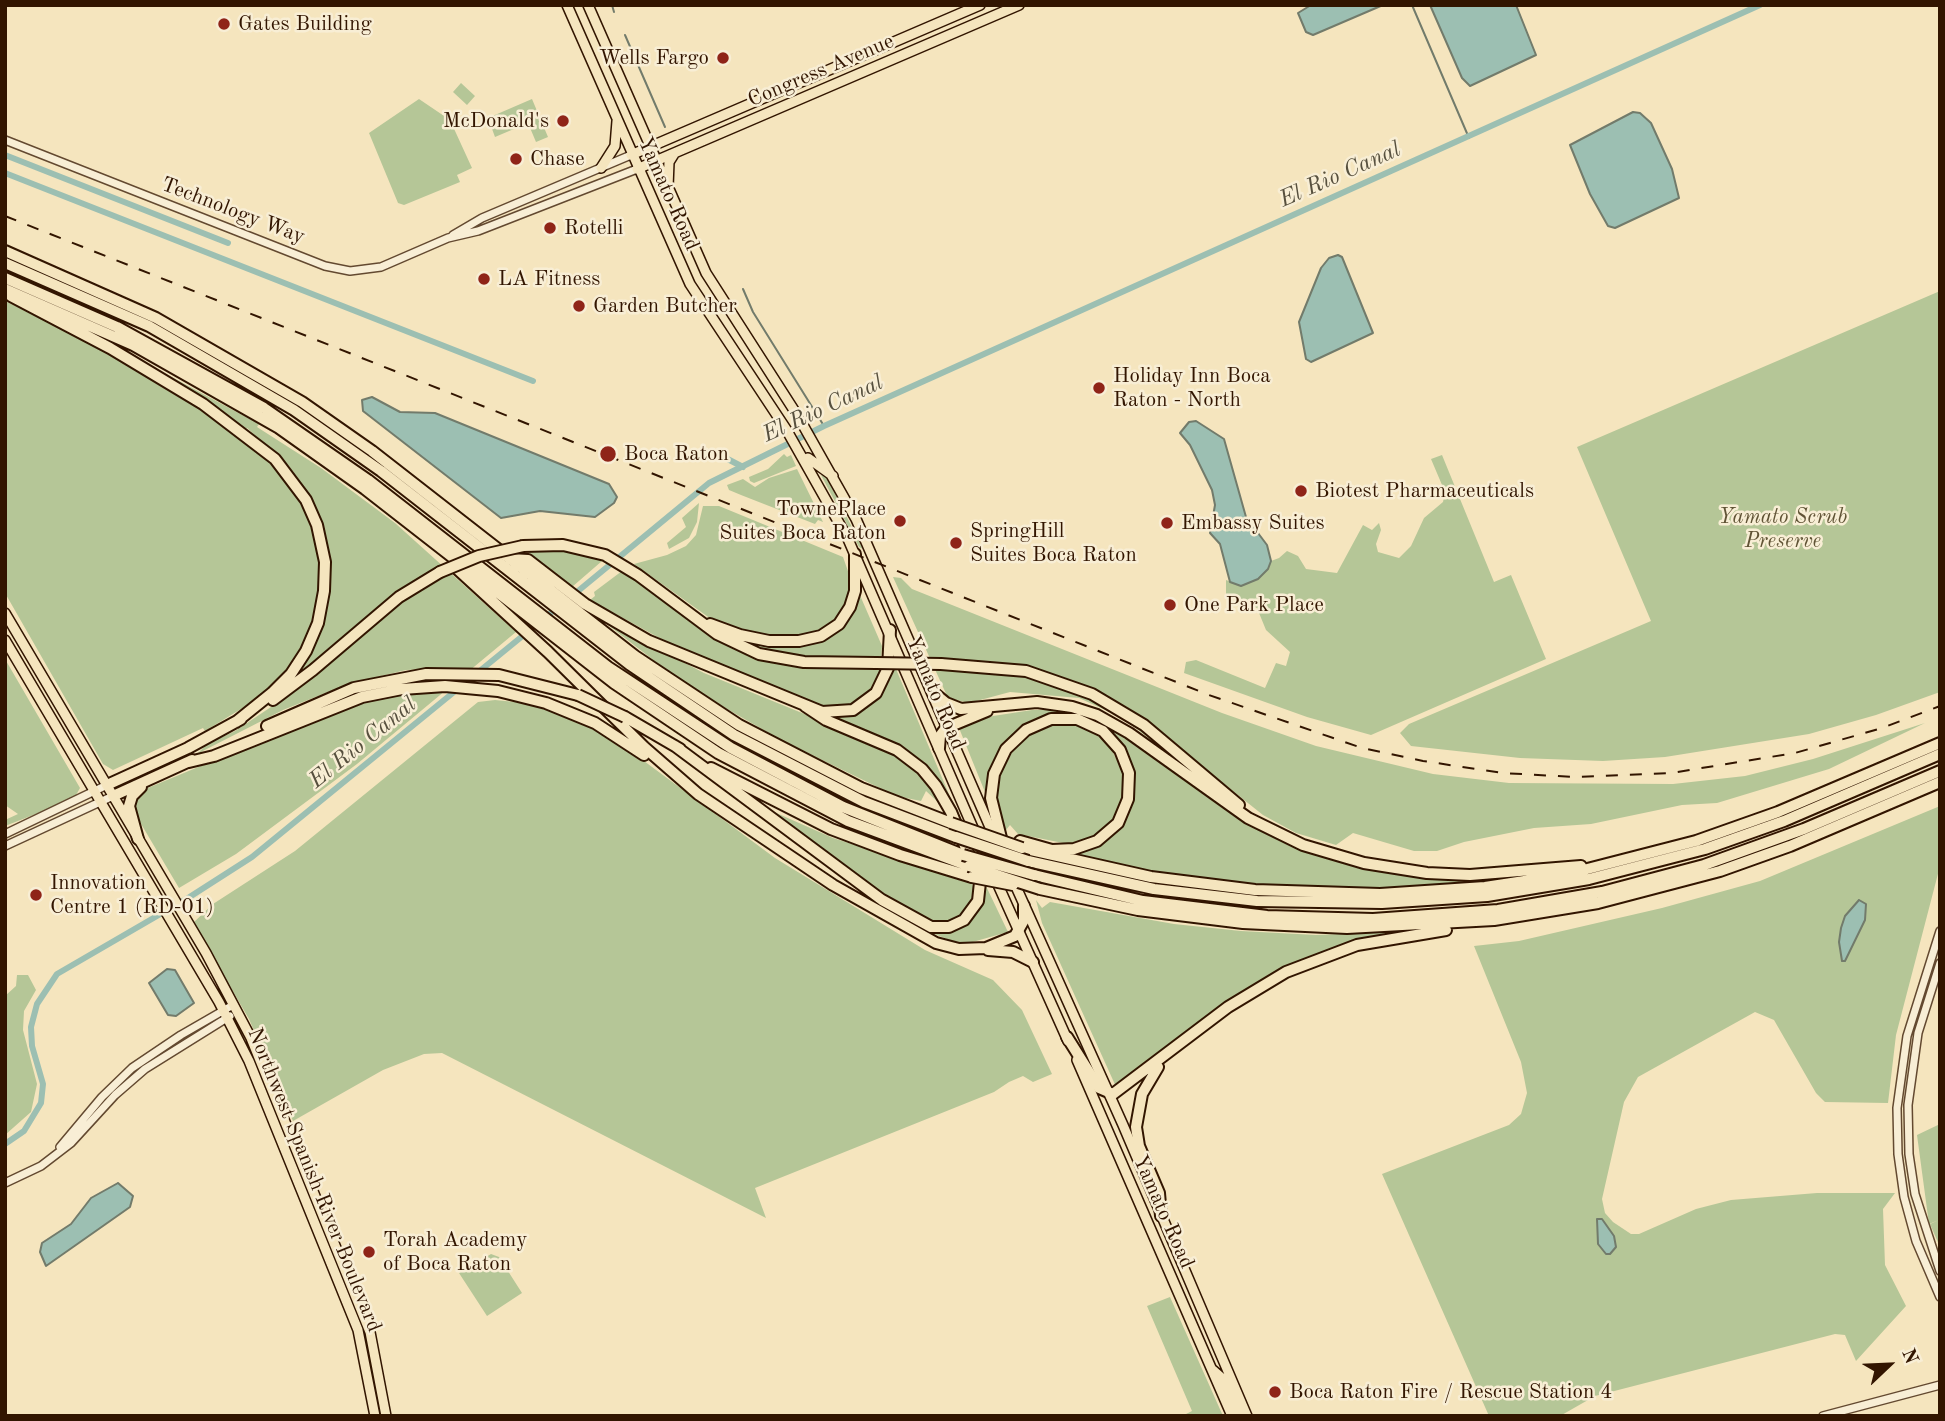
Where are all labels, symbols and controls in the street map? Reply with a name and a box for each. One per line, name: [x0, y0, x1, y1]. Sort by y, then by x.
place label: Gates Building: [238, 11, 372, 37]
marker: Gates Building: [216, 16, 232, 32]
street label: Congress Avenue: [744, 29, 898, 113]
place label: Wells Fargo: [599, 45, 709, 71]
marker: Wells Fargo: [715, 50, 731, 66]
place label: McDonald's: [443, 108, 549, 134]
marker: McDonald's: [555, 113, 571, 129]
street label: Yamato Road: [632, 133, 704, 255]
water label: El Rio Canal: [1275, 136, 1405, 214]
place label: Chase: [530, 146, 585, 172]
marker: Chase: [508, 151, 524, 167]
street label: Technology Way: [158, 172, 308, 250]
place label: Rotelli: [564, 215, 623, 241]
marker: Rotelli: [542, 220, 558, 236]
place label: LA Fitness: [498, 266, 600, 292]
marker: LA Fitness: [476, 271, 492, 287]
place label: Garden Butcher: [593, 293, 737, 319]
marker: Garden Butcher: [571, 298, 587, 314]
place label: Holiday Inn Boca Raton - North: [1113, 363, 1271, 413]
water label: El Rio Canal: [758, 369, 888, 449]
marker: Holiday Inn Boca Raton - North: [1091, 380, 1107, 396]
place label: Boca Raton: [624, 441, 729, 467]
marker: Boca Raton: [598, 444, 618, 464]
place label: Biotest Pharmaceuticals: [1315, 478, 1534, 504]
marker: Biotest Pharmaceuticals: [1293, 483, 1309, 499]
place label: TownePlace Suites Boca Raton: [719, 496, 886, 546]
park label: Yamato Scrub Preserve: [1719, 504, 1847, 554]
place label: Embassy Suites: [1181, 510, 1325, 536]
marker: TownePlace Suites Boca Raton: [892, 513, 908, 529]
marker: Embassy Suites: [1159, 515, 1175, 531]
place label: SpringHill Suites Boca Raton: [970, 518, 1137, 568]
marker: SpringHill Suites Boca Raton: [948, 535, 964, 551]
place label: One Park Place: [1184, 592, 1324, 618]
marker: One Park Place: [1162, 597, 1178, 613]
street label: Yamato Road: [900, 632, 970, 754]
water label: El Rio Canal: [304, 691, 422, 795]
place label: Innovation Centre 1 (RD-01): [50, 870, 214, 920]
marker: Innovation Centre 1 (RD-01): [28, 887, 44, 903]
street label: Northwest Spanish River Boulevard: [241, 1024, 387, 1336]
street label: Yamato Road: [1127, 1151, 1199, 1273]
place label: Torah Academy of Boca Raton: [383, 1227, 527, 1277]
marker: Torah Academy of Boca Raton: [361, 1244, 377, 1260]
north arrow: [1854, 1330, 1924, 1400]
text: N: [1897, 1346, 1920, 1367]
place label: Boca Raton Fire / Rescue Station 4: [1289, 1379, 1612, 1405]
marker: Boca Raton Fire / Rescue Station 4: [1267, 1384, 1283, 1400]

